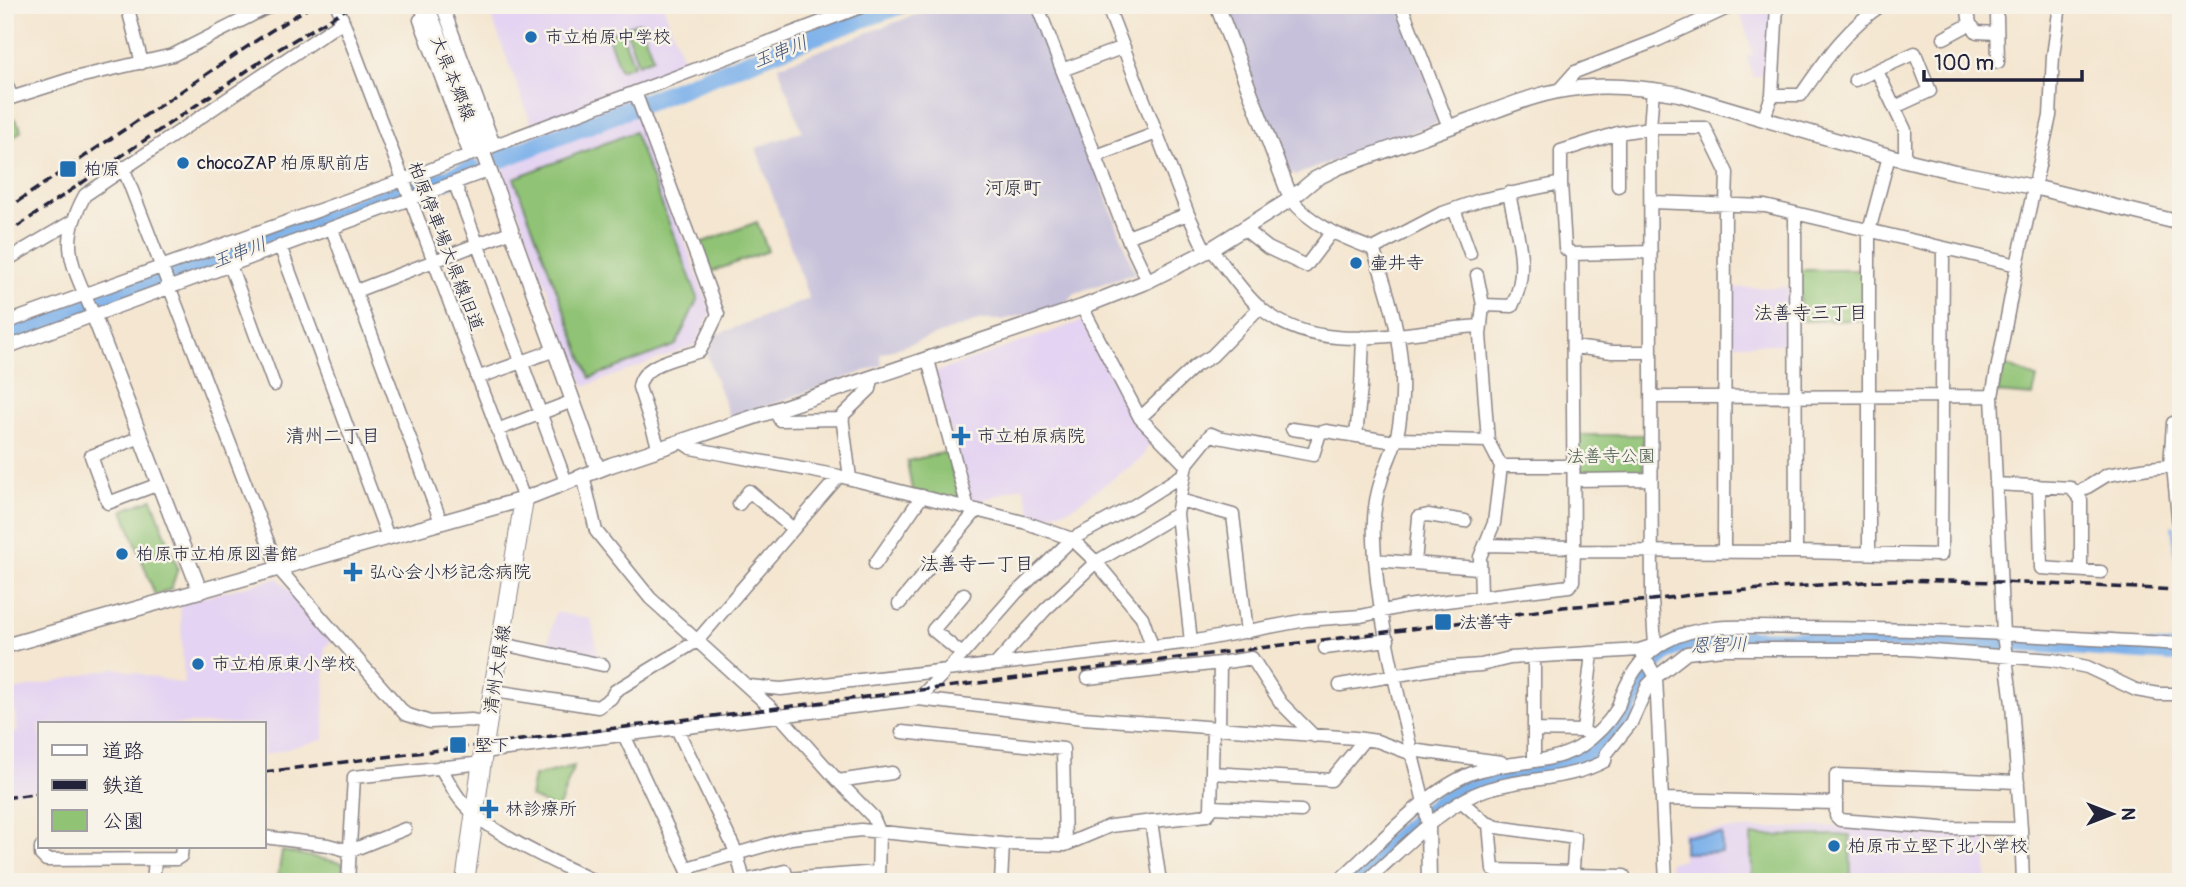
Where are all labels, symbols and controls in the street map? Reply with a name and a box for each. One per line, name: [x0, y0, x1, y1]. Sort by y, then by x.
place label: 市立柏原中学校: [545, 26, 671, 49]
marker: 市立柏原中学校: [523, 29, 539, 45]
water label: 玉串川: [749, 31, 811, 73]
street label: 大県本郷線: [425, 32, 480, 124]
scale bar: [1924, 38, 2081, 82]
text: 100 m: [1934, 50, 1994, 77]
place label: chocoZAP 柏原駅前店: [197, 152, 371, 175]
marker: chocoZAP 柏原駅前店: [175, 155, 191, 171]
place label: 柏原: [84, 158, 120, 181]
street label: 柏原停車場大県線旧道: [403, 158, 489, 334]
marker: 柏原: [58, 159, 78, 179]
district label: 河原町: [984, 176, 1042, 200]
water label: 玉串川: [208, 232, 270, 274]
place label: 壷井寺: [1370, 252, 1424, 275]
marker: 壷井寺: [1348, 255, 1364, 271]
district label: 法善寺三丁目: [1754, 301, 1868, 325]
district label: 清州二丁目: [285, 424, 381, 448]
place label: 市立柏原病院: [977, 425, 1085, 448]
marker: 市立柏原病院: [951, 426, 971, 446]
park label: 法善寺公園: [1566, 445, 1656, 468]
place label: 柏原市立柏原図書館: [136, 543, 298, 566]
marker: 柏原市立柏原図書館: [114, 546, 130, 562]
district label: 法善寺一丁目: [920, 552, 1034, 576]
place label: 弘心会小杉記念病院: [369, 561, 531, 584]
marker: 弘心会小杉記念病院: [343, 562, 363, 582]
place label: 法善寺: [1459, 611, 1513, 634]
marker: 法善寺: [1433, 612, 1453, 632]
street label: 清州大県線: [479, 623, 516, 715]
water label: 恩智川: [1690, 632, 1748, 658]
place label: 市立柏原東小学校: [212, 653, 356, 676]
marker: 市立柏原東小学校: [190, 656, 206, 672]
legend: [38, 722, 266, 848]
place label: 堅下: [474, 734, 510, 757]
marker: 堅下: [448, 735, 468, 755]
text: 道路: [102, 738, 144, 765]
text: 鉄道: [102, 772, 144, 799]
north arrow: [2078, 778, 2148, 848]
place label: 林診療所: [505, 798, 577, 821]
marker: 林診療所: [479, 799, 499, 819]
text: 公園: [102, 808, 144, 835]
text: N: [2116, 808, 2140, 821]
place label: 柏原市立堅下北小学校: [1848, 835, 2028, 858]
marker: 柏原市立堅下北小学校: [1826, 838, 1842, 854]

